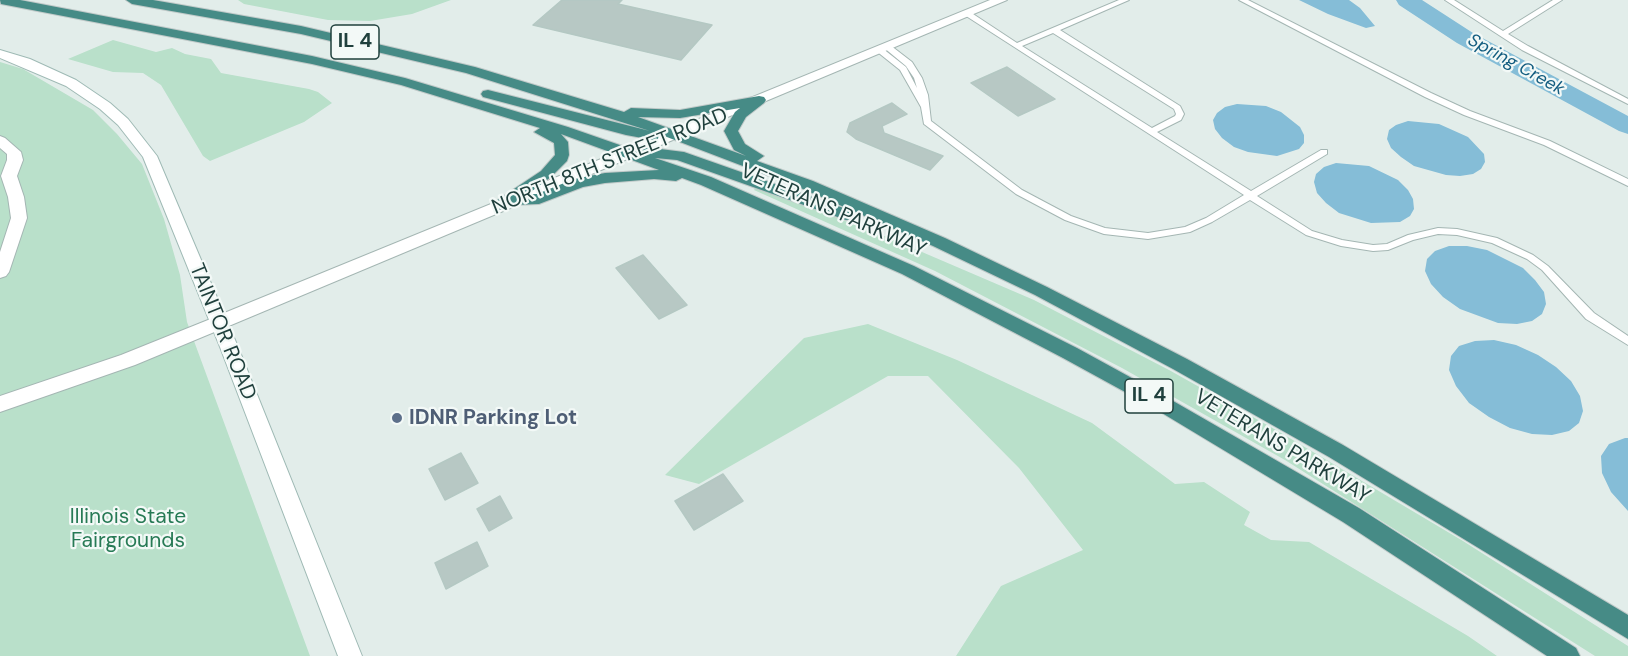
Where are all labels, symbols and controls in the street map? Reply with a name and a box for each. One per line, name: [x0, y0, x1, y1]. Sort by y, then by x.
road number: IL 4: [331, 25, 379, 59]
water label: Spring Creek: [1464, 30, 1568, 100]
street label: NORTH 8TH STREET ROAD: [489, 103, 731, 221]
street label: VETERANS PARKWAY: [736, 159, 930, 263]
street label: TAINTOR ROAD: [183, 260, 261, 404]
road number: IL 4: [1125, 379, 1173, 413]
street label: VETERANS PARKWAY: [1189, 385, 1375, 509]
place label: IDNR Parking Lot: [409, 405, 577, 431]
marker: IDNR Parking Lot: [390, 411, 404, 425]
park label: Illinois State Fairgrounds: [70, 504, 186, 554]

